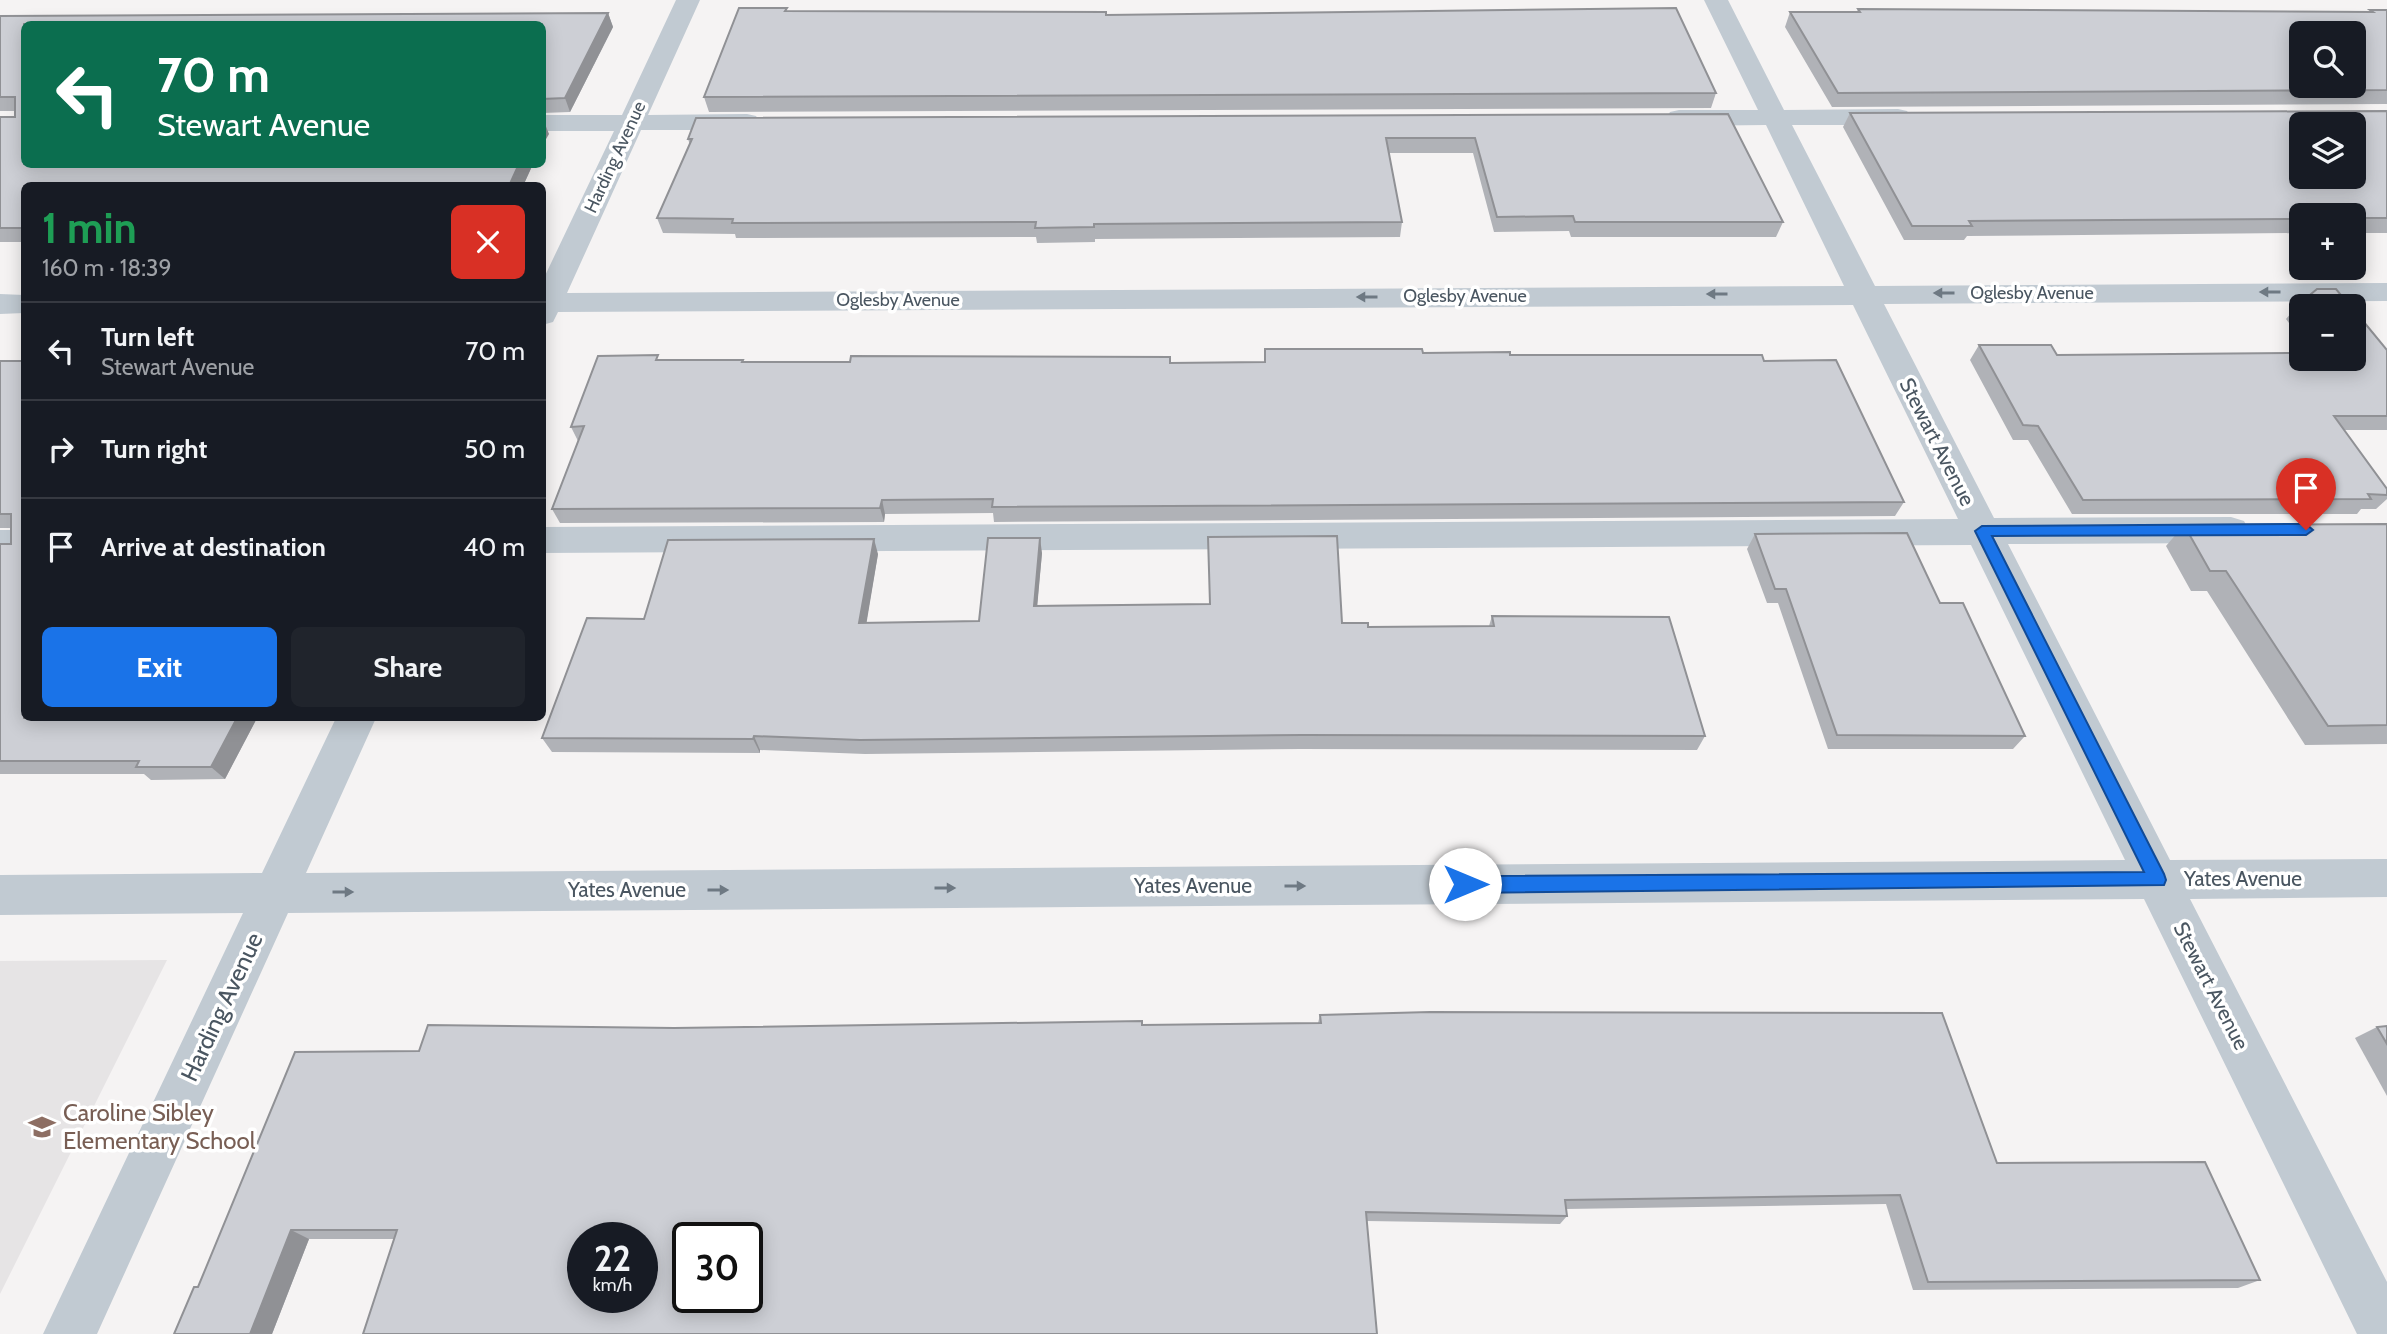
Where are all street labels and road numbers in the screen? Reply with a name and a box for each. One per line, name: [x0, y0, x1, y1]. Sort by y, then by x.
street label: Harding Avenue: [580, 98, 650, 216]
street label: Oglesby Avenue: [1970, 282, 2094, 304]
street label: Oglesby Avenue: [1403, 285, 1527, 307]
street label: Oglesby Avenue: [836, 289, 960, 311]
street label: Stewart Avenue: [1895, 374, 1980, 510]
street label: Yates Avenue: [2183, 866, 2302, 891]
street label: Yates Avenue: [1133, 873, 1252, 898]
street label: Yates Avenue: [567, 877, 686, 902]
street label: Stewart Avenue: [2169, 918, 2254, 1054]
street label: Harding Avenue: [174, 928, 269, 1086]

